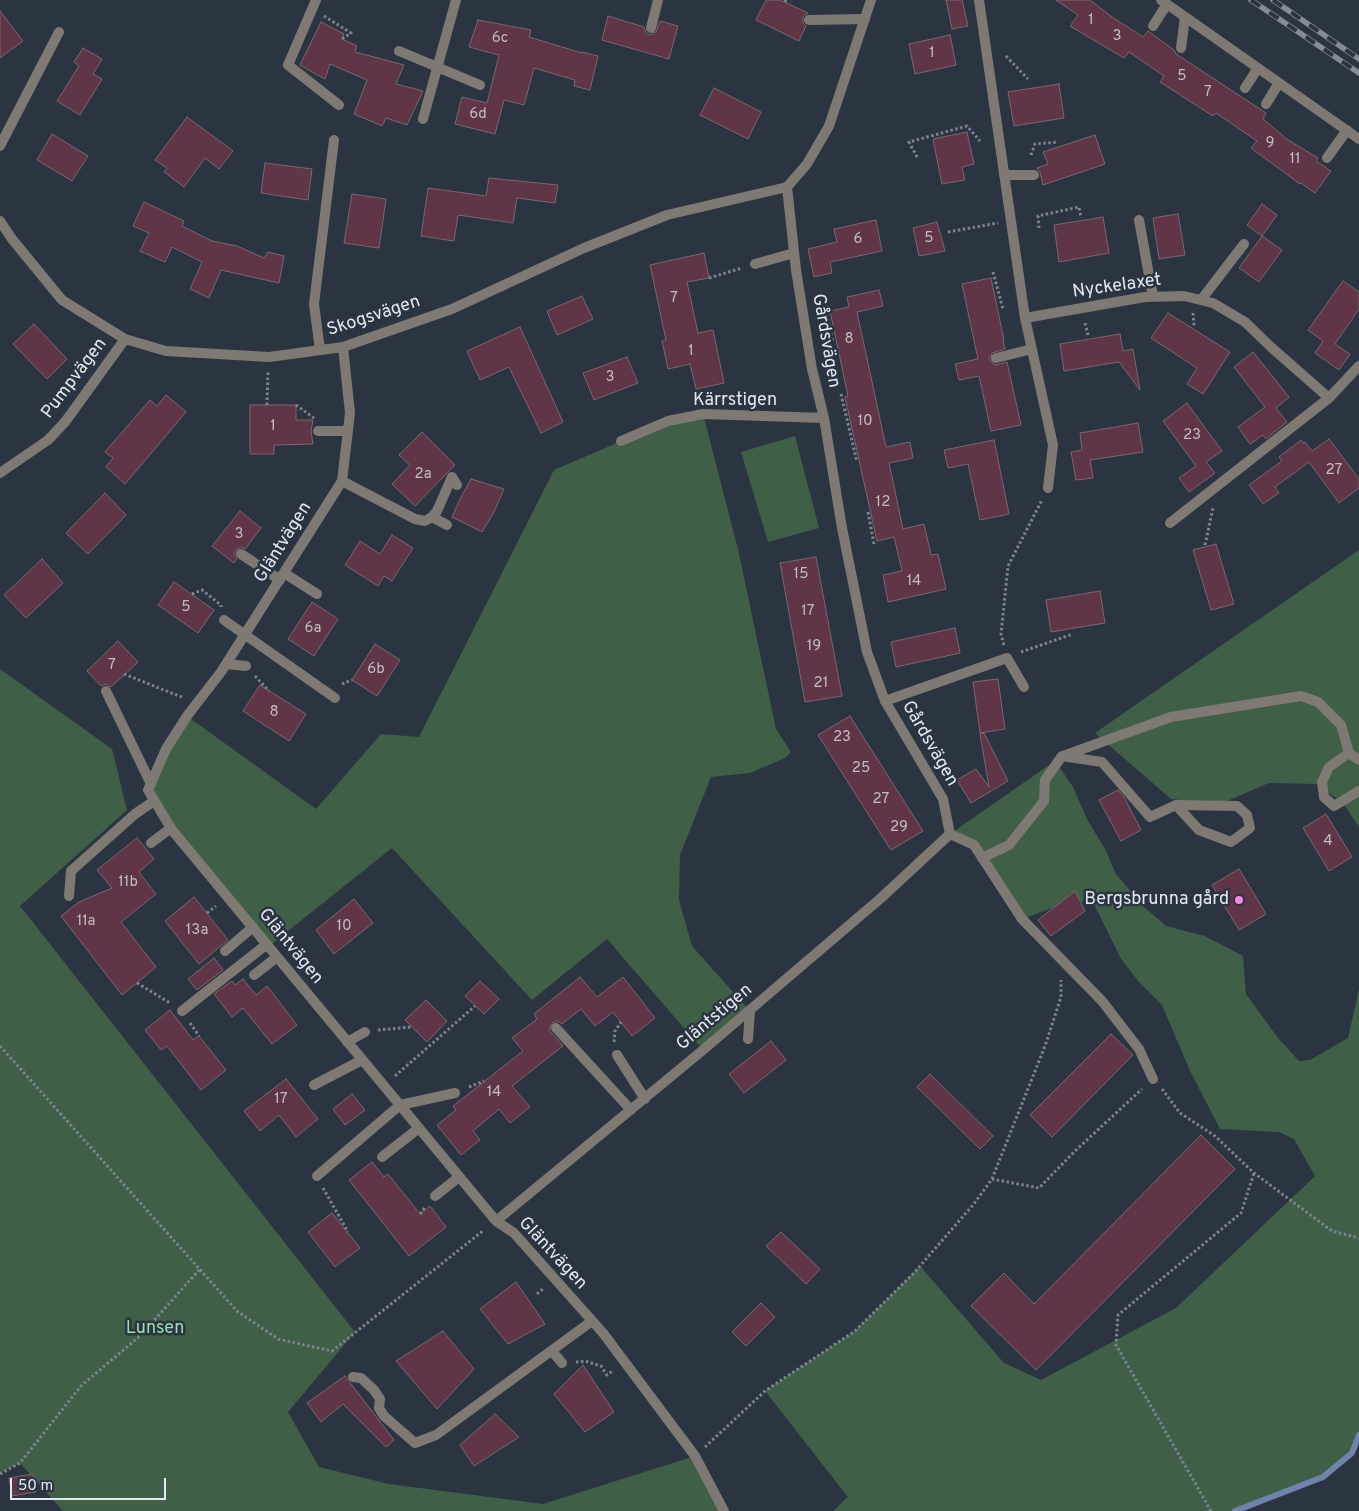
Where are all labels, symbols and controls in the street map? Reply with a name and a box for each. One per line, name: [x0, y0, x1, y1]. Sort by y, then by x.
house number: 1: [1088, 12, 1094, 30]
house number: 3: [1112, 28, 1122, 46]
house number: 6c: [492, 30, 508, 48]
house number: 1: [929, 45, 935, 63]
house number: 5: [1177, 68, 1187, 86]
house number: 7: [1204, 84, 1212, 102]
house number: 6d: [469, 106, 487, 124]
house number: 9: [1266, 135, 1274, 153]
house number: 11: [1289, 151, 1301, 169]
house number: 5: [924, 230, 934, 248]
house number: 6: [854, 231, 862, 249]
street label: Nyckelaxet: [1071, 270, 1163, 304]
house number: 7: [670, 290, 678, 308]
street label: Skogsvägen: [325, 292, 423, 342]
street label: Gårdsvägen: [806, 292, 844, 390]
house number: 8: [844, 331, 854, 349]
street label: Pumpvägen: [38, 334, 112, 424]
house number: 1: [688, 343, 694, 361]
house number: 3: [605, 369, 615, 387]
street label: Kärrstigen: [693, 390, 777, 412]
house number: 10: [857, 413, 873, 431]
house number: 1: [270, 418, 276, 436]
house number: 23: [1183, 427, 1201, 445]
house number: 27: [1326, 462, 1342, 480]
house number: 2a: [414, 466, 432, 484]
house number: 12: [876, 494, 890, 512]
street label: Gläntvägen: [251, 499, 317, 587]
house number: 3: [234, 526, 244, 544]
house number: 15: [794, 566, 808, 584]
house number: 14: [907, 573, 921, 591]
house number: 5: [181, 599, 191, 617]
house number: 17: [801, 603, 815, 621]
house number: 6a: [305, 620, 321, 638]
house number: 19: [807, 638, 821, 656]
house number: 7: [108, 657, 116, 675]
house number: 6b: [367, 661, 385, 679]
house number: 21: [814, 675, 828, 693]
street label: Gårdsvägen: [896, 697, 962, 791]
house number: 8: [269, 704, 279, 722]
house number: 23: [833, 729, 851, 747]
house number: 25: [852, 760, 870, 778]
house number: 27: [873, 791, 889, 809]
house number: 29: [890, 819, 908, 837]
house number: 4: [1323, 833, 1333, 851]
house number: 11b: [118, 874, 138, 892]
place label: Bergsbrunna gård: [1084, 889, 1229, 911]
marker: Bergsbrunna gård: [1233, 894, 1245, 906]
street label: Gläntvägen: [253, 905, 327, 989]
house number: 11a: [77, 913, 95, 931]
house number: 10: [336, 918, 352, 936]
house number: 13a: [186, 922, 208, 940]
street label: Gläntstigen: [673, 980, 757, 1056]
house number: 14: [487, 1084, 501, 1102]
house number: 17: [274, 1091, 288, 1109]
street label: Gläntvägen: [513, 1213, 591, 1295]
park label: Lunsen: [126, 1318, 184, 1340]
scale bar: [12, 1468, 169, 1500]
text: 50 m: [18, 1477, 53, 1496]

